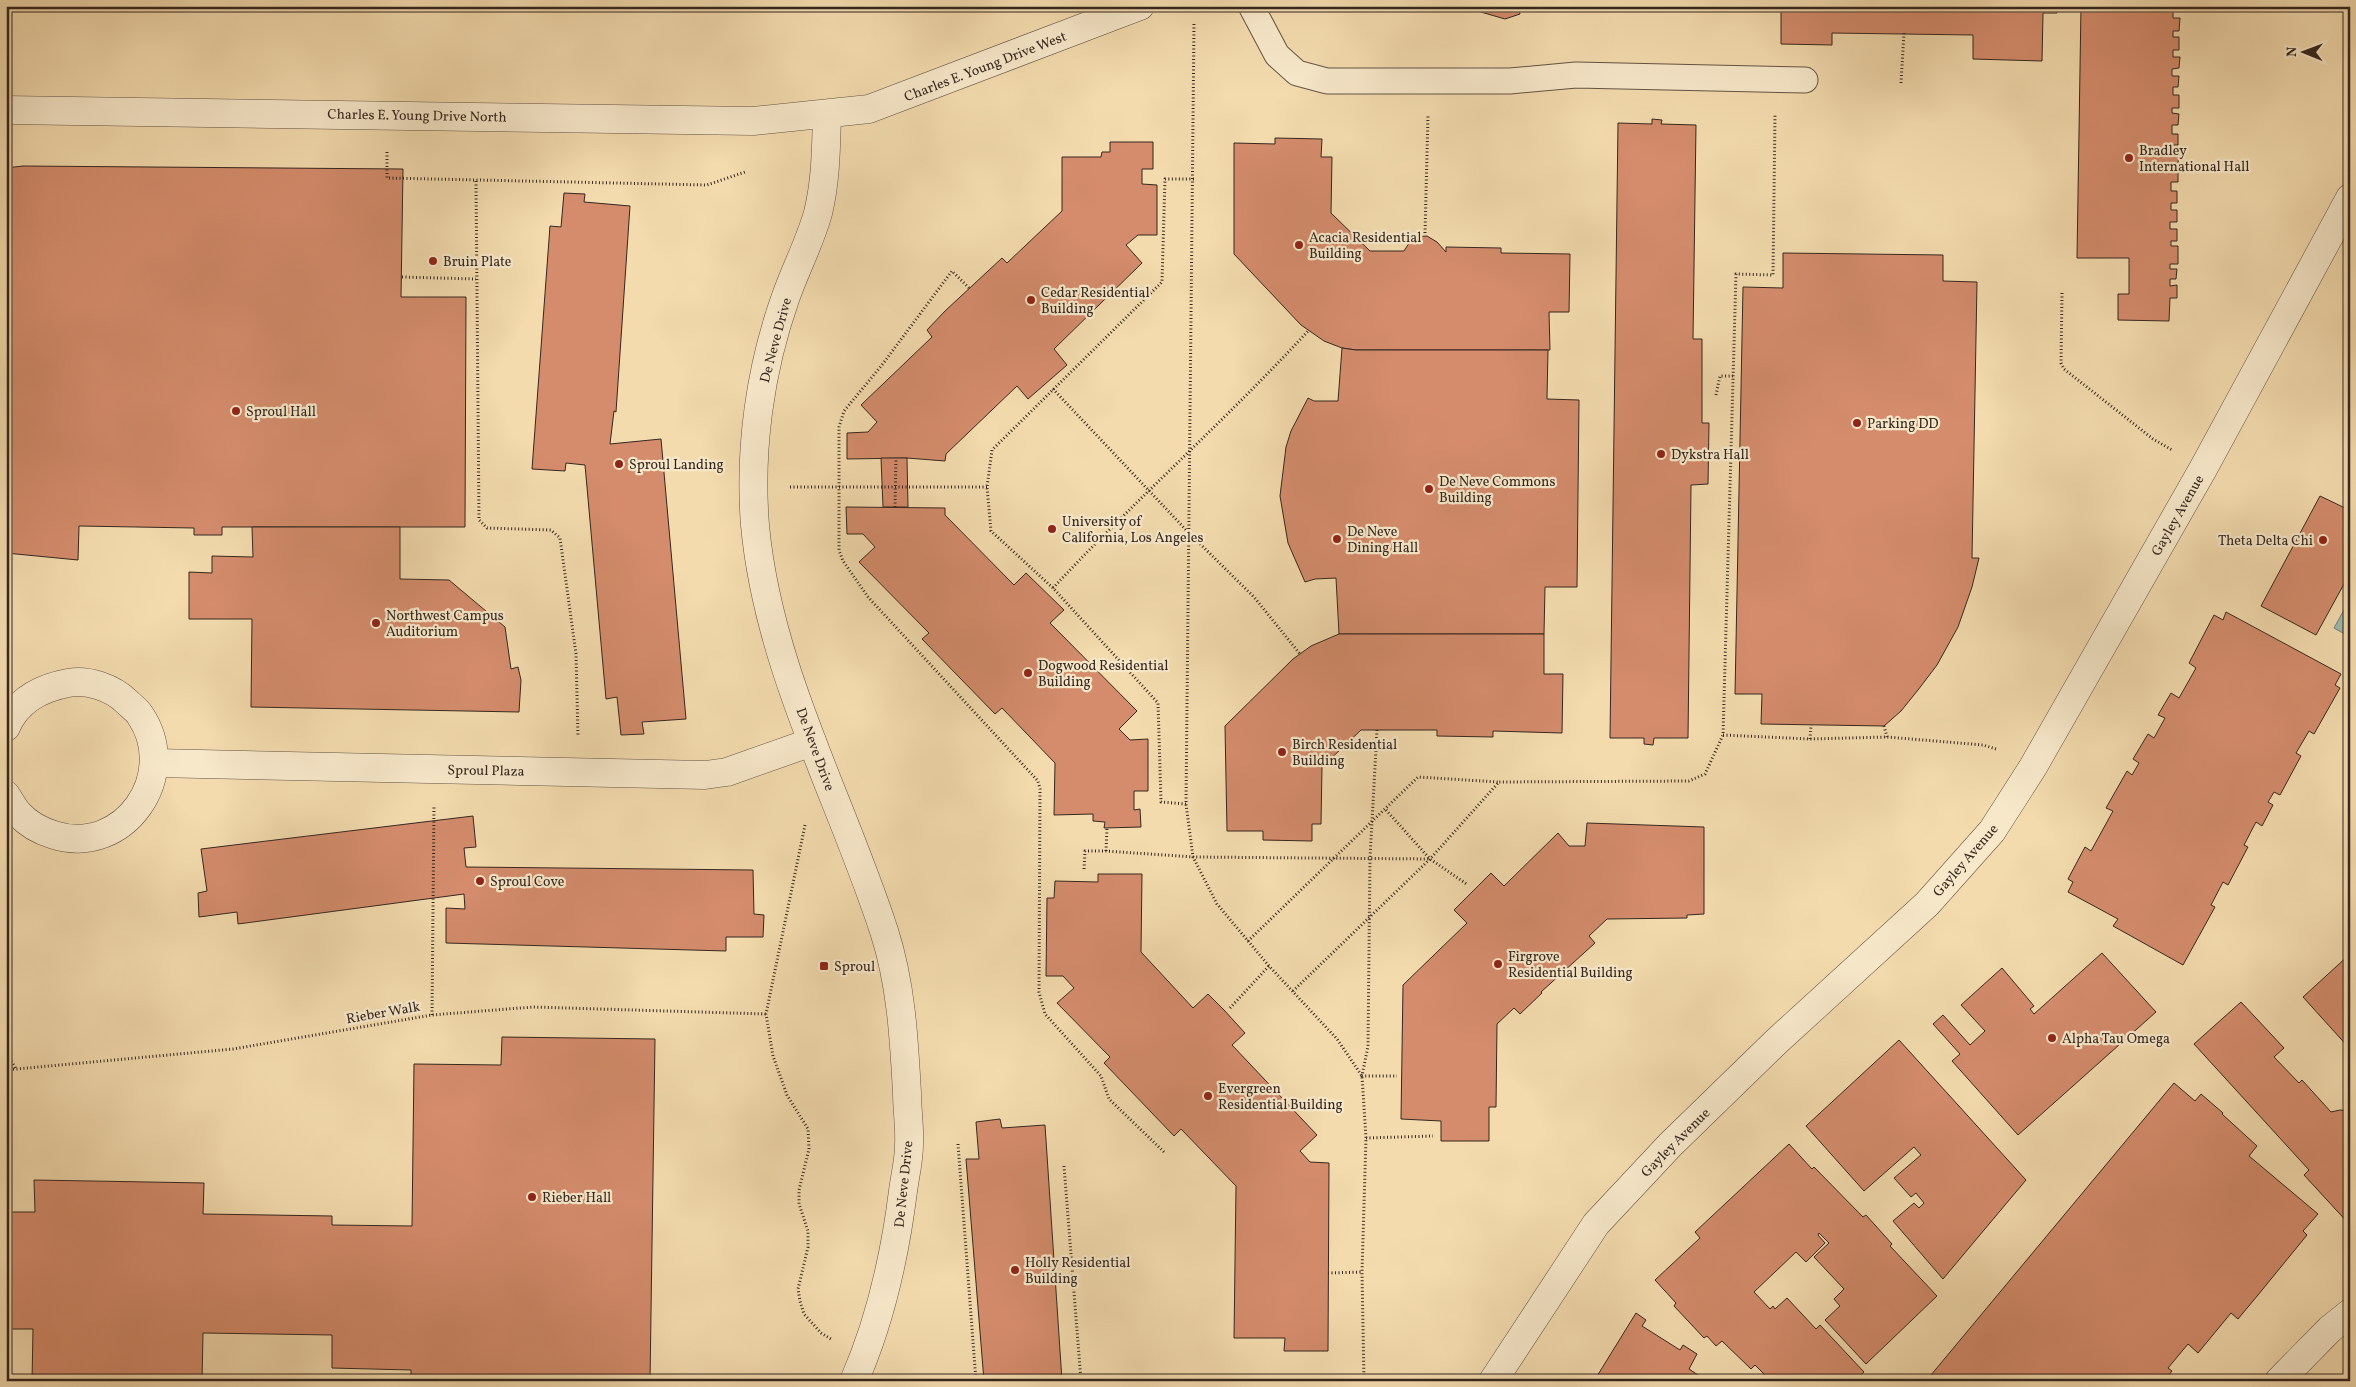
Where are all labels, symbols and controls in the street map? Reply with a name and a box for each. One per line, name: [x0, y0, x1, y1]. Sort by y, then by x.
street label: Charles E. Young Drive West: [902, 28, 1069, 107]
north arrow: [2278, 28, 2328, 78]
text: N: [2283, 47, 2302, 57]
street label: Charles E. Young Drive North: [327, 105, 507, 128]
place label: Bradley International Hall: [2139, 142, 2250, 177]
marker: Bradley International Hall: [2123, 152, 2135, 164]
place label: Acacia Residential Building: [1309, 229, 1421, 264]
marker: Acacia Residential Building: [1293, 239, 1305, 251]
place label: Bruin Plate: [443, 253, 512, 272]
marker: Bruin Plate: [427, 255, 439, 267]
place label: Cedar Residential Building: [1041, 284, 1150, 319]
marker: Cedar Residential Building: [1025, 294, 1037, 306]
street label: De Neve Drive: [756, 295, 797, 385]
place label: Sproul Hall: [246, 403, 316, 422]
marker: Sproul Hall: [230, 405, 242, 417]
place label: Parking DD: [1867, 415, 1939, 434]
marker: Parking DD: [1851, 417, 1863, 429]
place label: Dykstra Hall: [1671, 446, 1749, 465]
marker: Dykstra Hall: [1655, 448, 1667, 460]
place label: Sproul Landing: [629, 456, 724, 475]
marker: Sproul Landing: [613, 458, 625, 470]
street label: Gayley Avenue: [2147, 471, 2209, 560]
place label: De Neve Commons Building: [1439, 473, 1555, 508]
marker: De Neve Commons Building: [1423, 483, 1435, 495]
place label: University of California, Los Angeles: [1062, 513, 1203, 548]
marker: University of California, Los Angeles: [1046, 523, 1058, 535]
place label: De Neve Dining Hall: [1347, 523, 1418, 558]
place label: Theta Delta Chi: [2218, 532, 2313, 551]
marker: De Neve Dining Hall: [1331, 533, 1343, 545]
marker: Theta Delta Chi: [2317, 534, 2329, 546]
place label: Northwest Campus Auditorium: [386, 607, 504, 642]
marker: Northwest Campus Auditorium: [370, 617, 382, 629]
place label: Dogwood Residential Building: [1038, 657, 1168, 692]
marker: Dogwood Residential Building: [1022, 667, 1034, 679]
street label: De Neve Drive: [791, 705, 839, 794]
place label: Birch Residential Building: [1292, 736, 1397, 771]
marker: Birch Residential Building: [1276, 746, 1288, 758]
street label: Sproul Plaza: [447, 761, 525, 782]
street label: Gayley Avenue: [1929, 820, 2003, 901]
place label: Sproul Cove: [490, 873, 565, 892]
marker: Sproul Cove: [474, 875, 486, 887]
place label: Firgrove Residential Building: [1508, 948, 1633, 983]
place label: Sproul: [834, 958, 875, 977]
marker: Firgrove Residential Building: [1492, 958, 1504, 970]
marker: Sproul: [818, 960, 830, 972]
street label: Rieber Walk: [345, 998, 422, 1029]
place label: Alpha Tau Omega: [2062, 1030, 2170, 1049]
marker: Alpha Tau Omega: [2046, 1032, 2058, 1044]
place label: Evergreen Residential Building: [1218, 1080, 1343, 1115]
marker: Evergreen Residential Building: [1202, 1090, 1214, 1102]
street label: Gayley Avenue: [1637, 1104, 1715, 1182]
street label: De Neve Drive: [890, 1139, 919, 1229]
place label: Rieber Hall: [542, 1189, 611, 1208]
marker: Rieber Hall: [526, 1191, 538, 1203]
place label: Holly Residential Building: [1025, 1254, 1131, 1289]
marker: Holly Residential Building: [1009, 1264, 1021, 1276]

